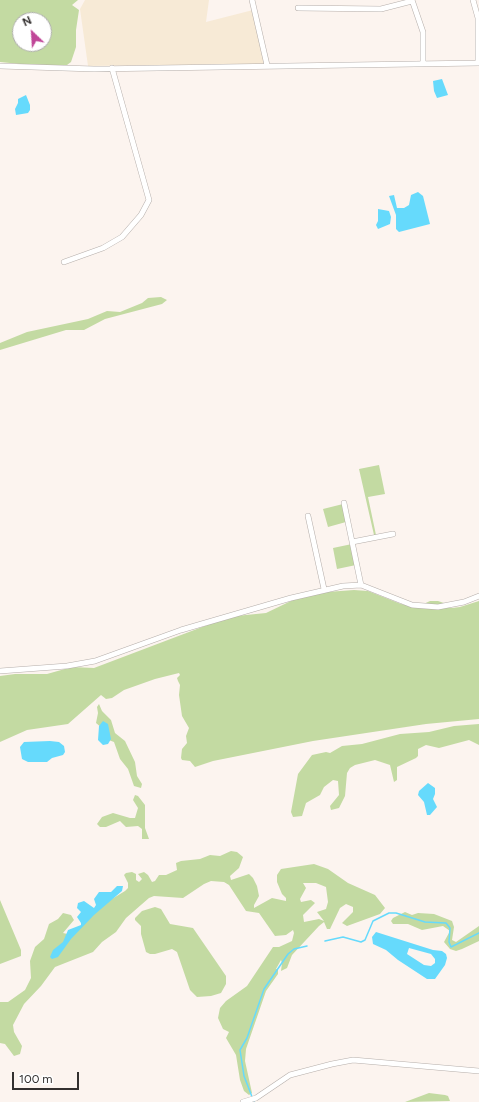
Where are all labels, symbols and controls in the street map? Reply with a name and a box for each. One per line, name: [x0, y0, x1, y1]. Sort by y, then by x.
north arrow: [12, 12, 52, 52]
text: N: [21, 14, 34, 29]
scale bar: [14, 1064, 81, 1090]
text: 100 m: [19, 1072, 53, 1086]

